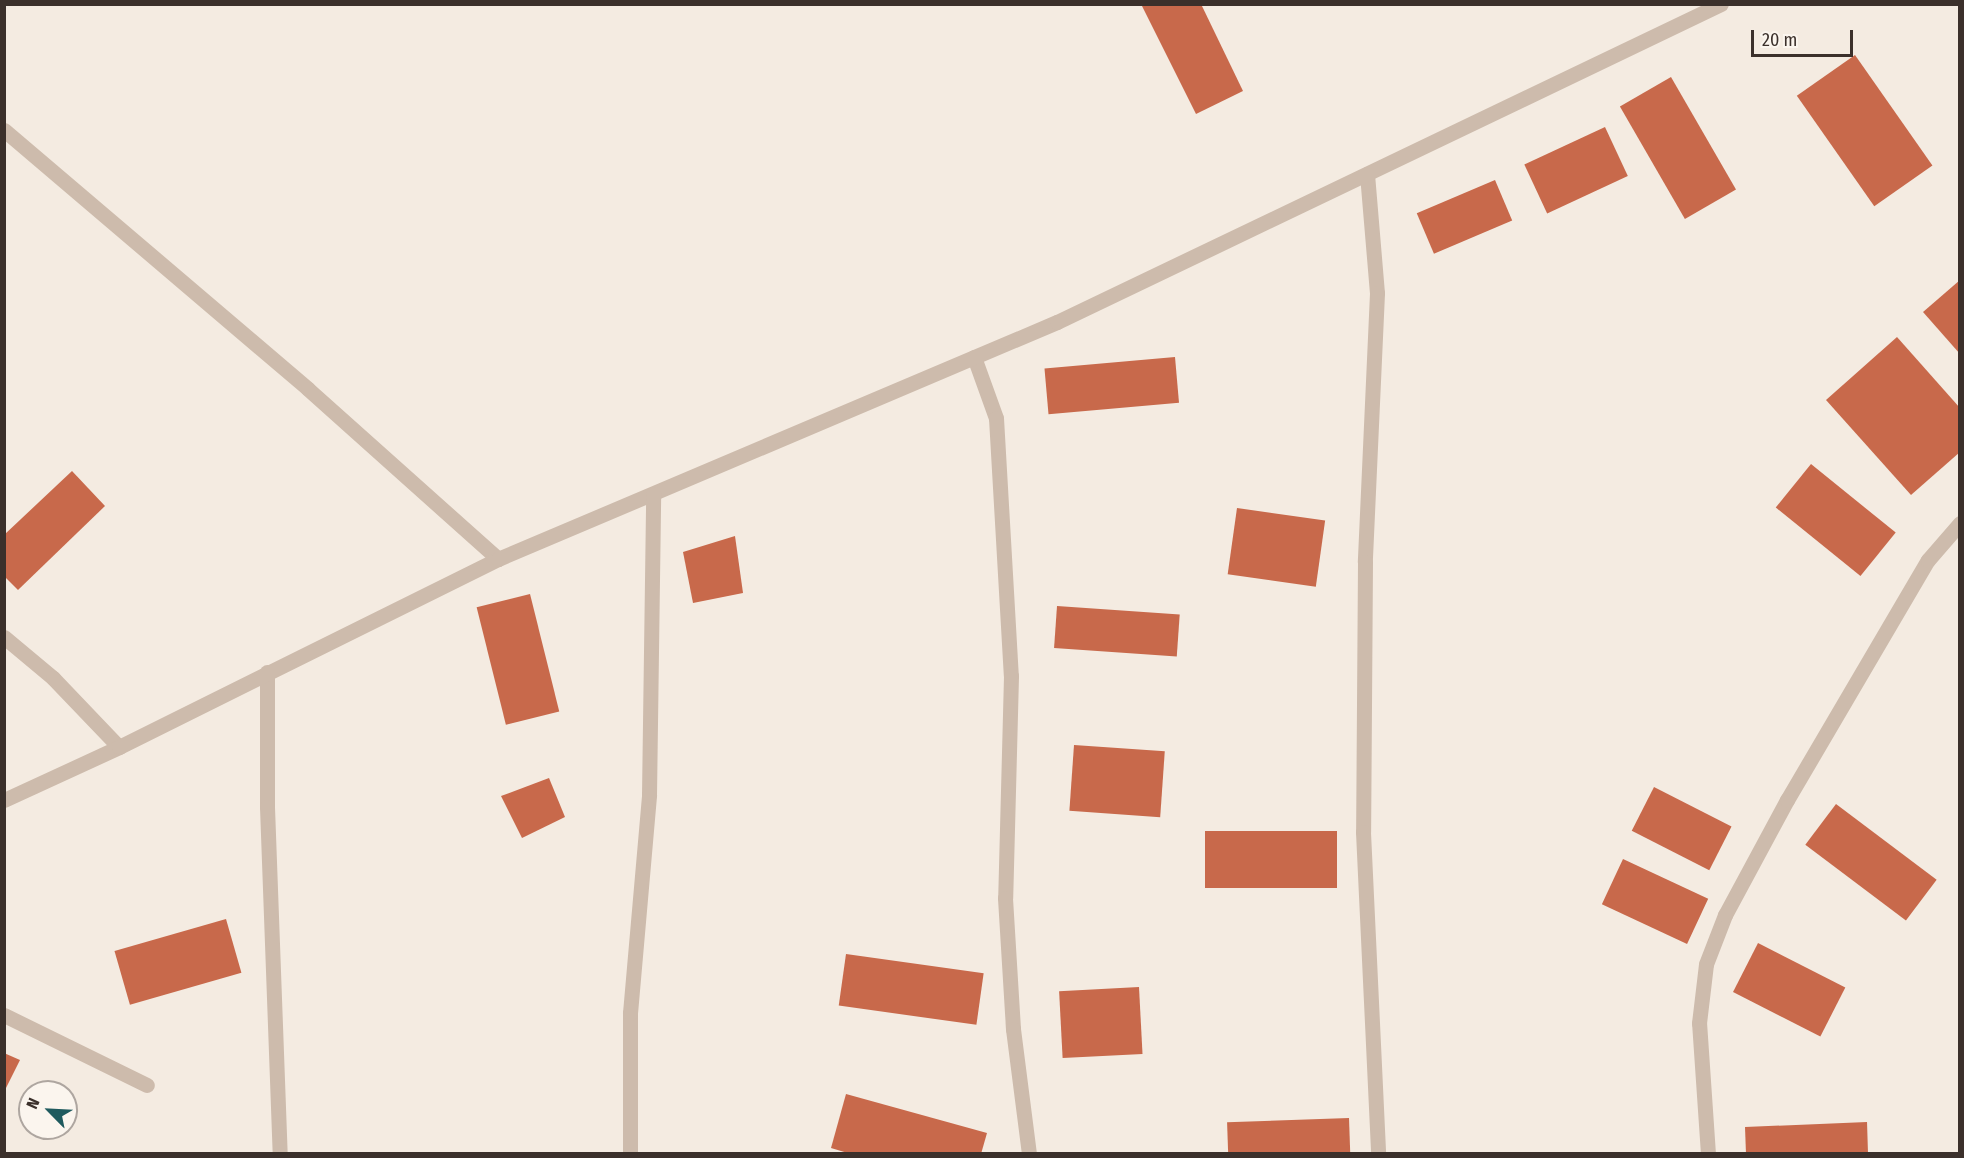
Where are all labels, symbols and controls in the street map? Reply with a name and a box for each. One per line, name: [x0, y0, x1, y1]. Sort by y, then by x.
scale bar: [1754, 18, 1856, 56]
text: 20 m: [1762, 29, 1797, 51]
north arrow: [18, 1080, 78, 1140]
text: N: [22, 1095, 44, 1112]

